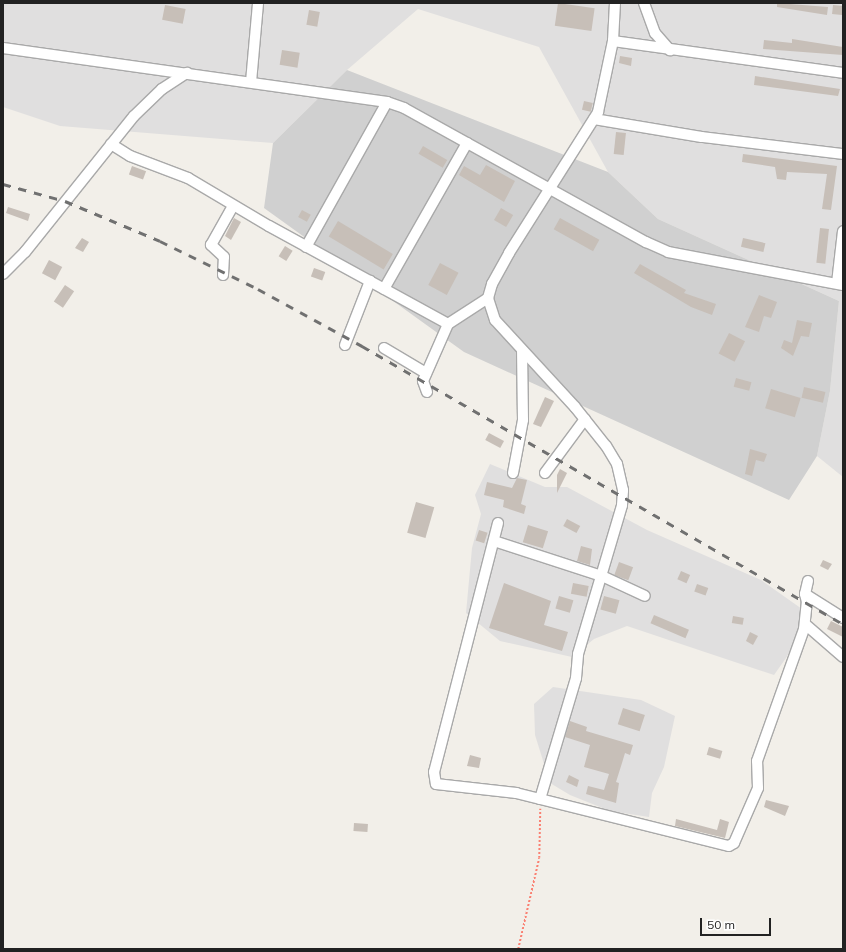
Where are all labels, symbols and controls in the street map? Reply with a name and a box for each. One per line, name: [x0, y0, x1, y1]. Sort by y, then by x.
scale bar: [702, 910, 773, 936]
text: 50 m: [707, 917, 735, 932]

